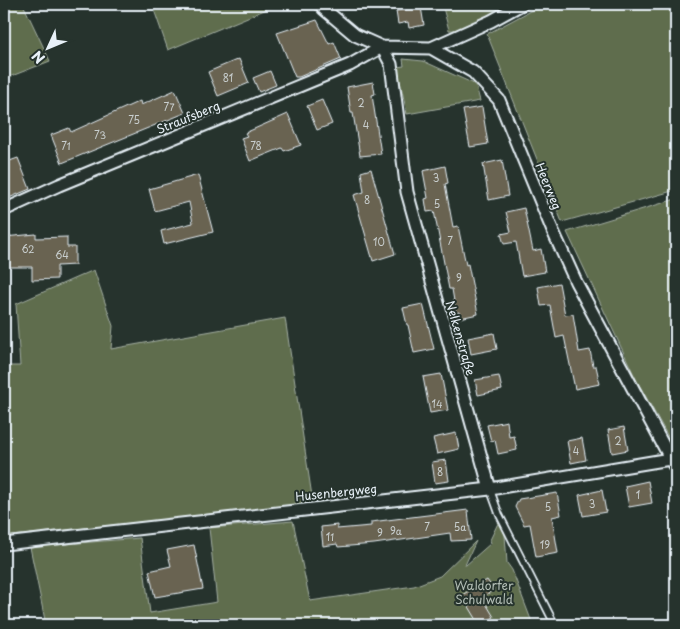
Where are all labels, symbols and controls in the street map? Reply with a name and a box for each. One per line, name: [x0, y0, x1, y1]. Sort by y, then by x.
north arrow: [22, 22, 72, 72]
text: N: [27, 46, 50, 69]
house number: 81: [223, 70, 233, 85]
house number: 2: [357, 95, 365, 110]
street label: Straufsberg: [154, 96, 222, 138]
house number: 77: [163, 99, 175, 114]
house number: 75: [128, 112, 140, 127]
house number: 4: [363, 117, 370, 132]
house number: 73: [94, 127, 106, 142]
house number: 71: [61, 138, 71, 153]
house number: 78: [250, 138, 262, 153]
street label: Heerweg: [531, 160, 567, 212]
house number: 3: [433, 170, 439, 185]
house number: 8: [364, 192, 370, 207]
house number: 5: [434, 196, 440, 211]
house number: 7: [447, 233, 453, 248]
house number: 10: [373, 234, 385, 249]
house number: 62: [21, 241, 35, 256]
house number: 64: [55, 247, 69, 262]
house number: 9: [456, 270, 462, 285]
street label: Nelkenstraße: [442, 298, 480, 378]
house number: 14: [431, 396, 443, 411]
house number: 2: [614, 433, 622, 448]
house number: 4: [573, 443, 580, 458]
house number: 8: [437, 464, 443, 479]
street label: Husenbergweg: [294, 479, 378, 505]
house number: 1: [636, 487, 640, 502]
house number: 3: [589, 496, 595, 511]
house number: 5: [545, 499, 551, 514]
house number: 7: [424, 519, 430, 534]
house number: 5a: [454, 519, 467, 534]
house number: 9a: [390, 523, 403, 538]
house number: 9: [377, 525, 383, 540]
house number: 11: [326, 529, 334, 544]
house number: 19: [540, 537, 550, 552]
park label: Waldorfer Schulwald: [454, 576, 514, 608]

